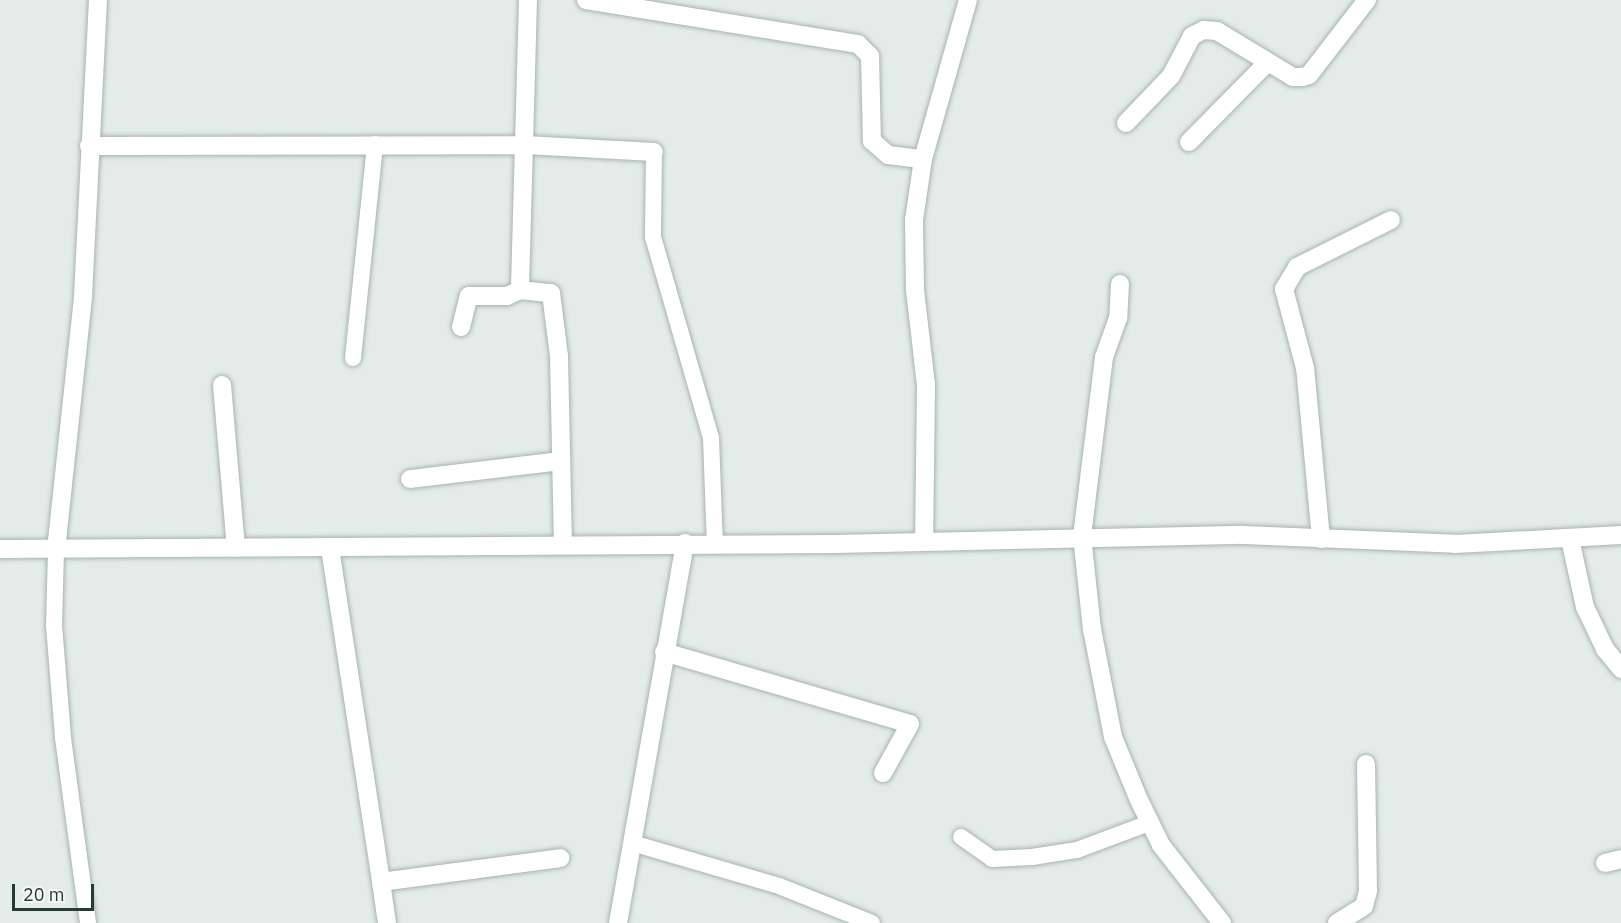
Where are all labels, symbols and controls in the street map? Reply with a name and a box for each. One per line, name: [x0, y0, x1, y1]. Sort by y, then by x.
scale bar: [15, 872, 98, 910]
text: 20 m: [23, 883, 65, 906]

